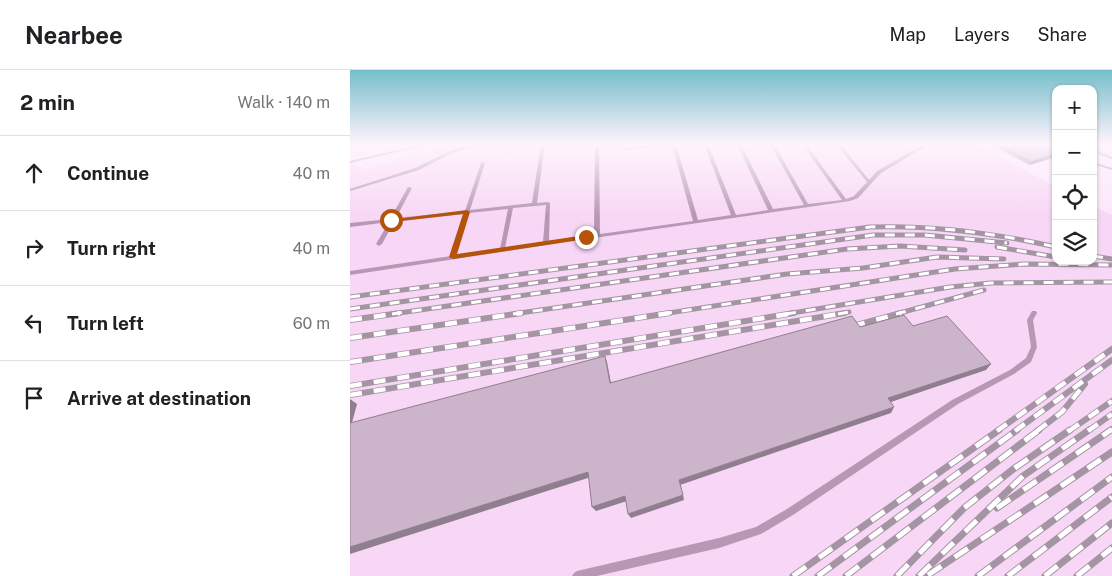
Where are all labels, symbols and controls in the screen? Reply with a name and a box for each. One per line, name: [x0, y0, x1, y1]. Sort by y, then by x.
text: Nearbee: [25, 21, 123, 49]
text: Map: [890, 24, 926, 45]
text: Layers: [954, 24, 1010, 45]
text: Share: [1038, 24, 1087, 45]
map controls: [1052, 85, 1097, 265]
button: +: [1052, 85, 1097, 130]
text: 2 min: [20, 90, 75, 115]
text: Walk · 140 m: [237, 93, 330, 112]
button: −: [1052, 130, 1097, 175]
icon: ahead: [20, 159, 48, 187]
text: Continue: [67, 162, 149, 184]
text: 40 m: [292, 164, 330, 183]
button: locate: [1052, 175, 1097, 220]
route start: [380, 209, 403, 232]
button: layers: [1052, 220, 1097, 265]
route end: [575, 226, 598, 249]
icon: right: [20, 234, 48, 262]
text: Turn right: [67, 237, 156, 259]
text: 40 m: [292, 239, 330, 258]
icon: left: [20, 309, 48, 337]
text: Turn left: [67, 312, 144, 334]
text: 60 m: [293, 314, 330, 333]
icon: arrive: [20, 384, 48, 412]
text: Arrive at destination: [67, 387, 251, 409]

